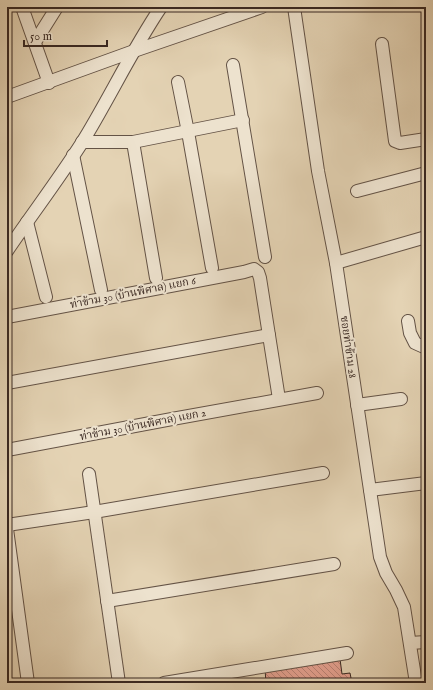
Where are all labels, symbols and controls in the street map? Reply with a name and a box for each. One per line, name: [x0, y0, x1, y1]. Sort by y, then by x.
scale bar: [24, 22, 107, 48]
text: 50 m: [30, 29, 52, 44]
street label: ท่าข้าม 30 (บ้านพิศาล) แยก 6: [69, 274, 197, 312]
street label: ซอยท่าข้าม 28: [337, 315, 359, 379]
street label: ท่าข้าม 30 (บ้านพิศาล) แยก 2: [79, 406, 207, 444]

